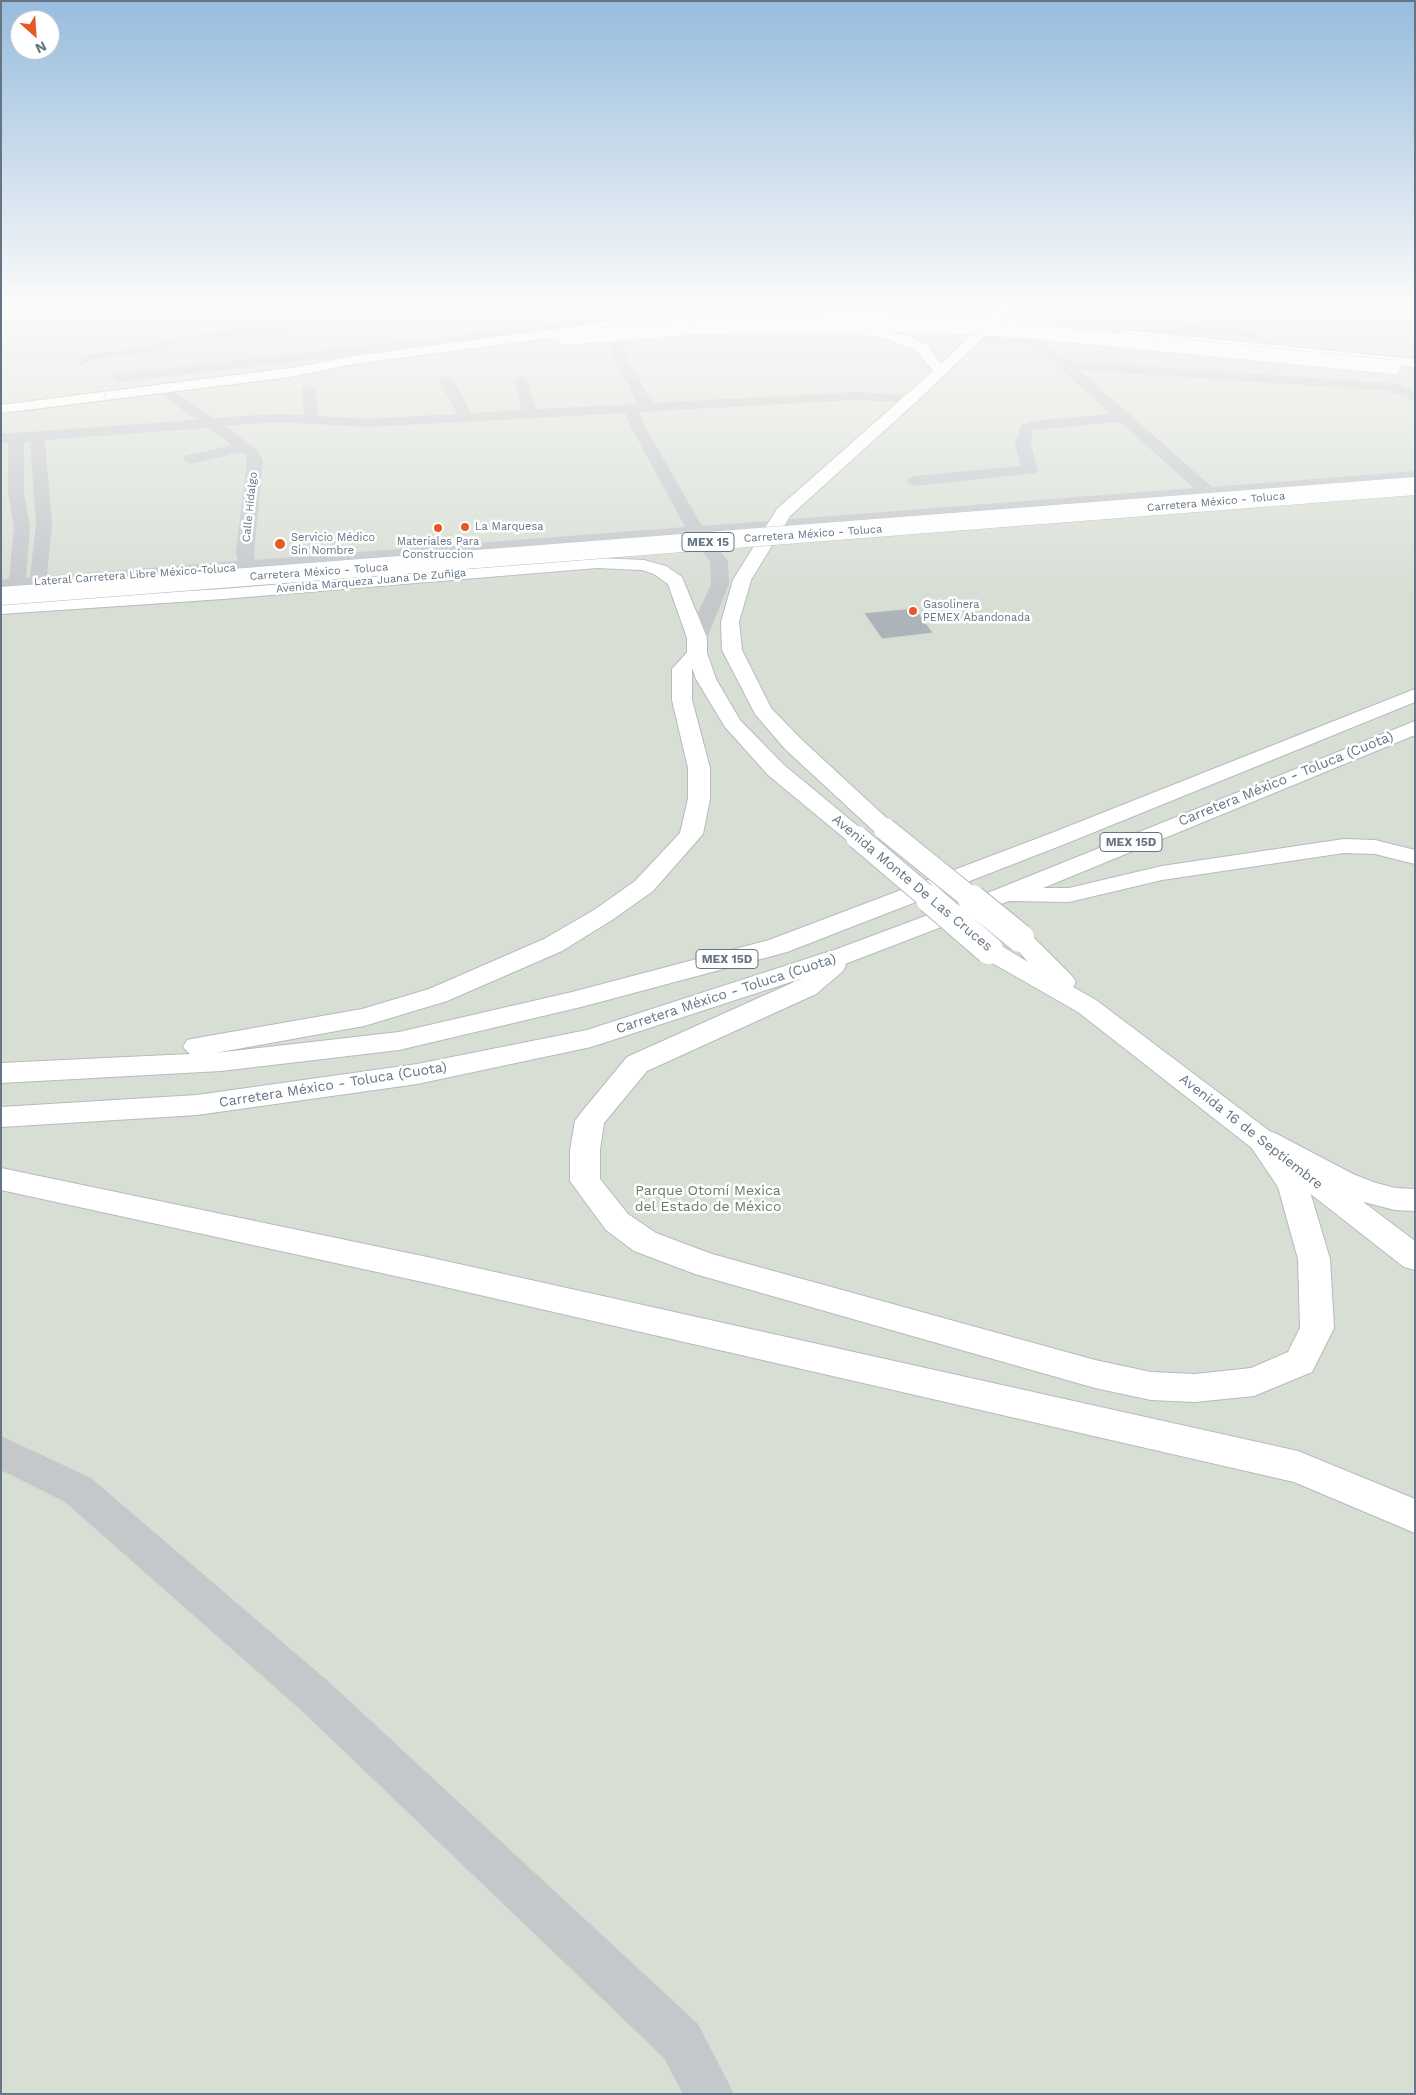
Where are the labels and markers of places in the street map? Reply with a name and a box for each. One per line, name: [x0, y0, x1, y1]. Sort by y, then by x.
place label: La Marquesa: [475, 520, 543, 534]
marker: La Marquesa: [459, 521, 471, 533]
marker: Materiales Para Construccion: [432, 522, 444, 534]
place label: Servicio Médico Sin Nombre: [291, 531, 375, 557]
place label: Materiales Para Construccion: [397, 535, 479, 561]
marker: Servicio Médico Sin Nombre: [273, 537, 287, 551]
place label: Gasolinera PEMEX Abandonada: [923, 598, 1030, 624]
marker: Gasolinera PEMEX Abandonada: [907, 605, 919, 617]

